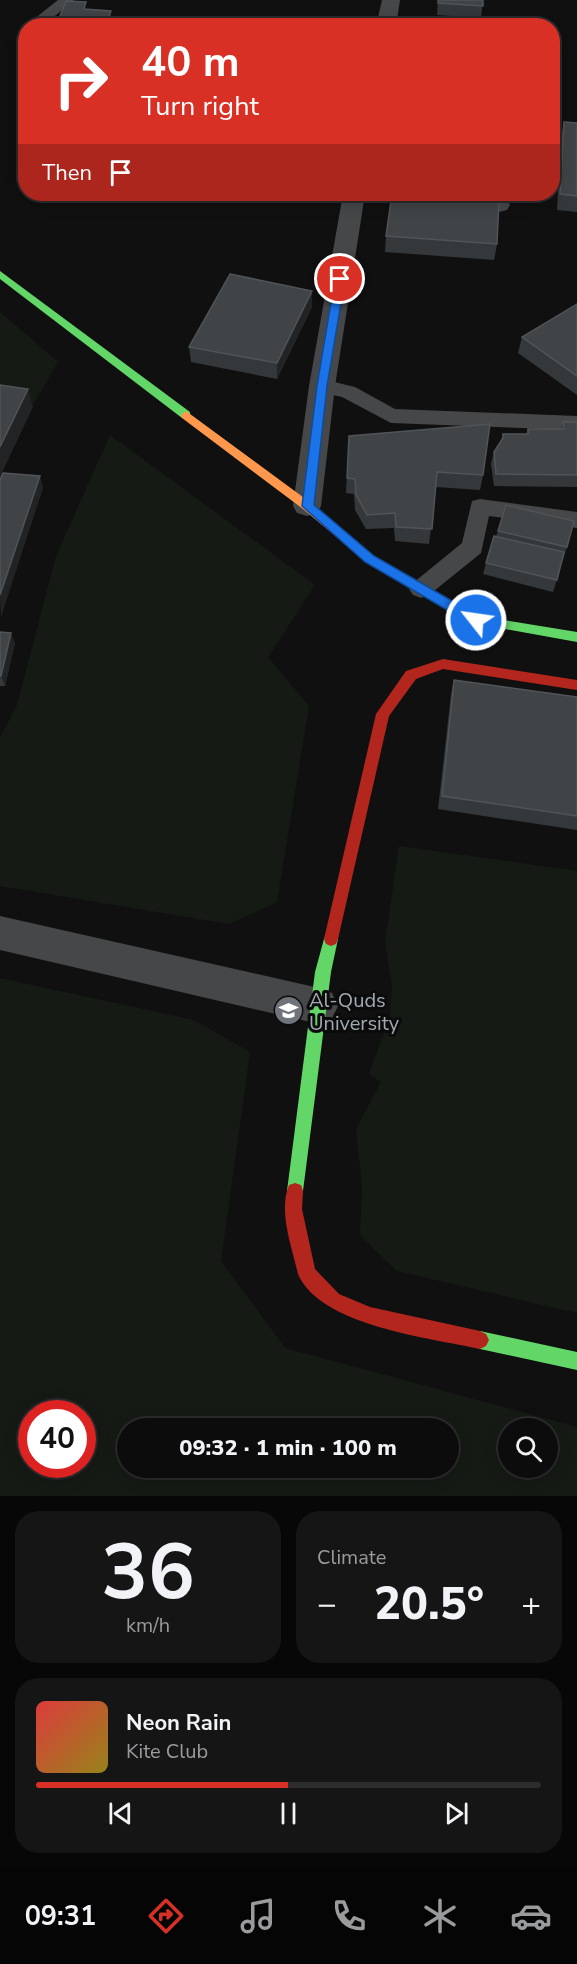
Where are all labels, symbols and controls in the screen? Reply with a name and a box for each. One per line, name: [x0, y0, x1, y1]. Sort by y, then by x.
text: 40 m: [141, 34, 240, 91]
icon: right: [42, 42, 120, 120]
text: Turn right: [141, 88, 259, 125]
icon: arrive: [104, 156, 137, 189]
text: Then: [42, 158, 92, 188]
pin: [314, 253, 365, 304]
icon: arrive: [323, 262, 356, 295]
position arrow: [444, 588, 508, 652]
place label: Al-Quds University: [309, 987, 400, 1037]
school or university icon: Al-Quds University: [272, 995, 304, 1027]
speed limit sign: 40: [18, 1400, 96, 1478]
map controls: [498, 1418, 558, 1478]
button: search: [498, 1418, 558, 1478]
text: 09:32 · 1 min · 100 m: [179, 1433, 397, 1463]
text: 36: [101, 1519, 195, 1626]
text: Climate: [317, 1544, 386, 1571]
text: 20.5°: [374, 1574, 484, 1635]
text: −: [317, 1582, 337, 1627]
text: +: [521, 1582, 541, 1627]
text: km/h: [126, 1612, 170, 1639]
text: Neon Rain: [126, 1708, 231, 1738]
text: Kite Club: [126, 1738, 208, 1765]
icon: previous: [104, 1797, 137, 1830]
icon: pause: [272, 1797, 305, 1830]
icon: next: [440, 1797, 473, 1830]
icon: directions: [145, 1895, 187, 1937]
icon: music: [237, 1895, 279, 1937]
icon: phone: [328, 1895, 370, 1937]
icon: climate: [419, 1895, 461, 1937]
icon: car: [510, 1895, 552, 1937]
text: 09:31: [25, 1898, 96, 1935]

